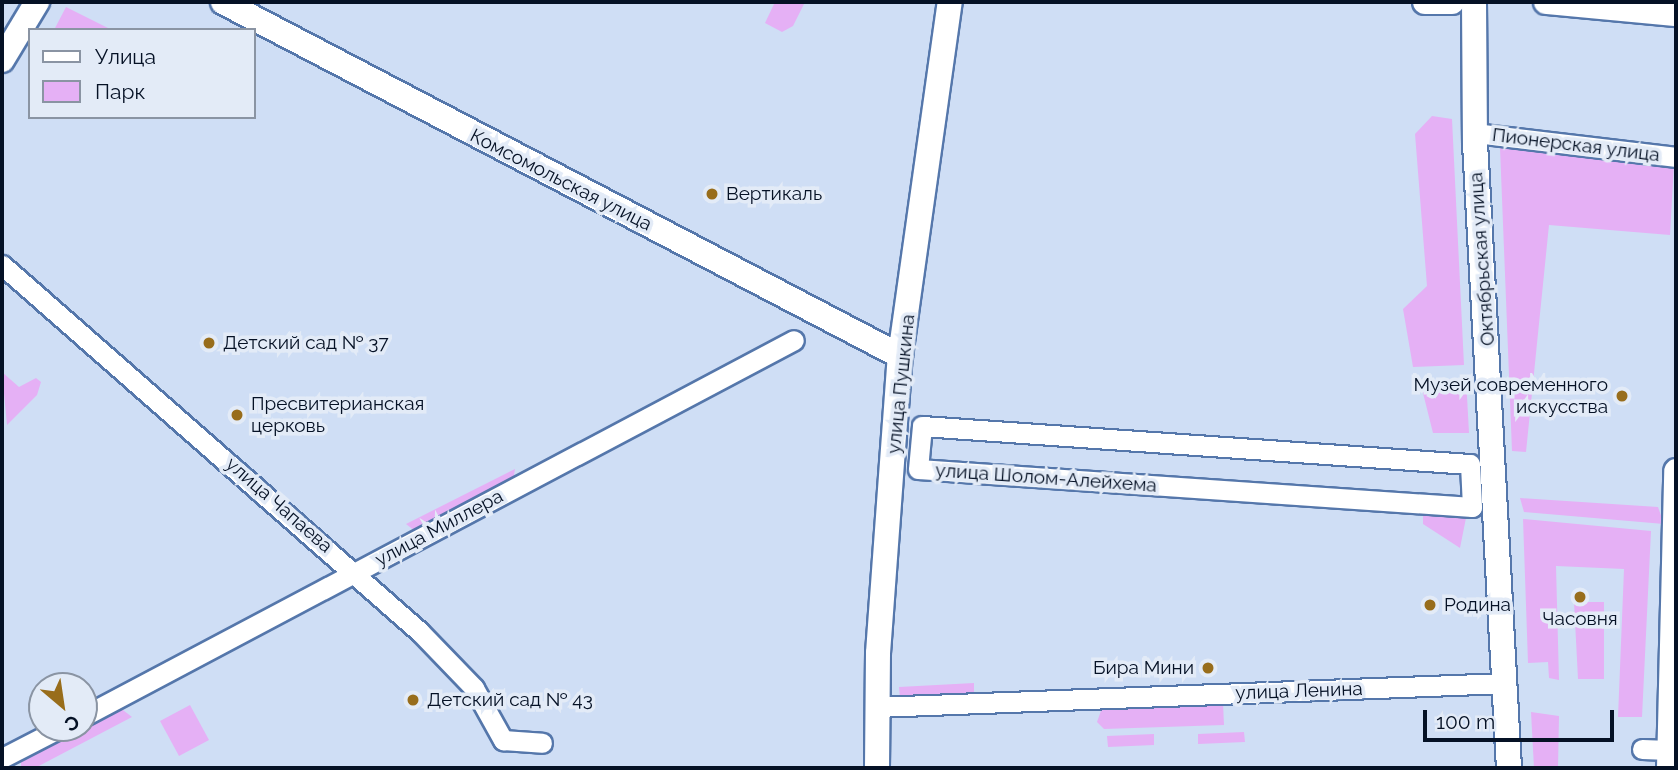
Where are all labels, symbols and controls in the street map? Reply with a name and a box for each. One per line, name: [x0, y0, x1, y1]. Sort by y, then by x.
legend: [28, 28, 256, 119]
text: Улица: [95, 44, 156, 69]
text: Парк: [95, 79, 145, 104]
street label: Пионерская улица: [1491, 123, 1661, 167]
street label: Комсомольская улица: [466, 124, 656, 236]
street label: Октябрьская улица: [1465, 171, 1499, 347]
place label: Вертикаль: [726, 183, 822, 205]
marker: Вертикаль: [704, 186, 720, 202]
street label: улица Пушкина: [882, 313, 920, 455]
place label: Детский сад № 37: [223, 332, 389, 354]
marker: Детский сад № 37: [201, 335, 217, 351]
place label: Музей современного искусства: [1413, 374, 1608, 418]
marker: Музей современного искусства: [1614, 388, 1630, 404]
place label: Пресвитерианская церковь: [251, 393, 424, 437]
marker: Пресвитерианская церковь: [229, 407, 245, 423]
street label: улица Чапаева: [221, 452, 337, 558]
street label: улица Шолом-Алейхема: [935, 459, 1157, 497]
street label: улица Миллера: [371, 485, 507, 571]
marker: Часовня: [1572, 589, 1588, 605]
place label: Родина: [1444, 594, 1511, 616]
marker: Родина: [1422, 597, 1438, 613]
place label: Часовня: [1542, 608, 1618, 630]
place label: Бира Мини: [1093, 657, 1194, 679]
marker: Бира Мини: [1200, 660, 1216, 676]
north arrow: [28, 672, 98, 742]
street label: улица Ленина: [1235, 677, 1363, 705]
place label: Детский сад № 43: [427, 689, 593, 711]
marker: Детский сад № 43: [405, 692, 421, 708]
scale bar: [1426, 696, 1617, 740]
text: 100 m: [1436, 709, 1495, 734]
text: С: [61, 711, 83, 736]

